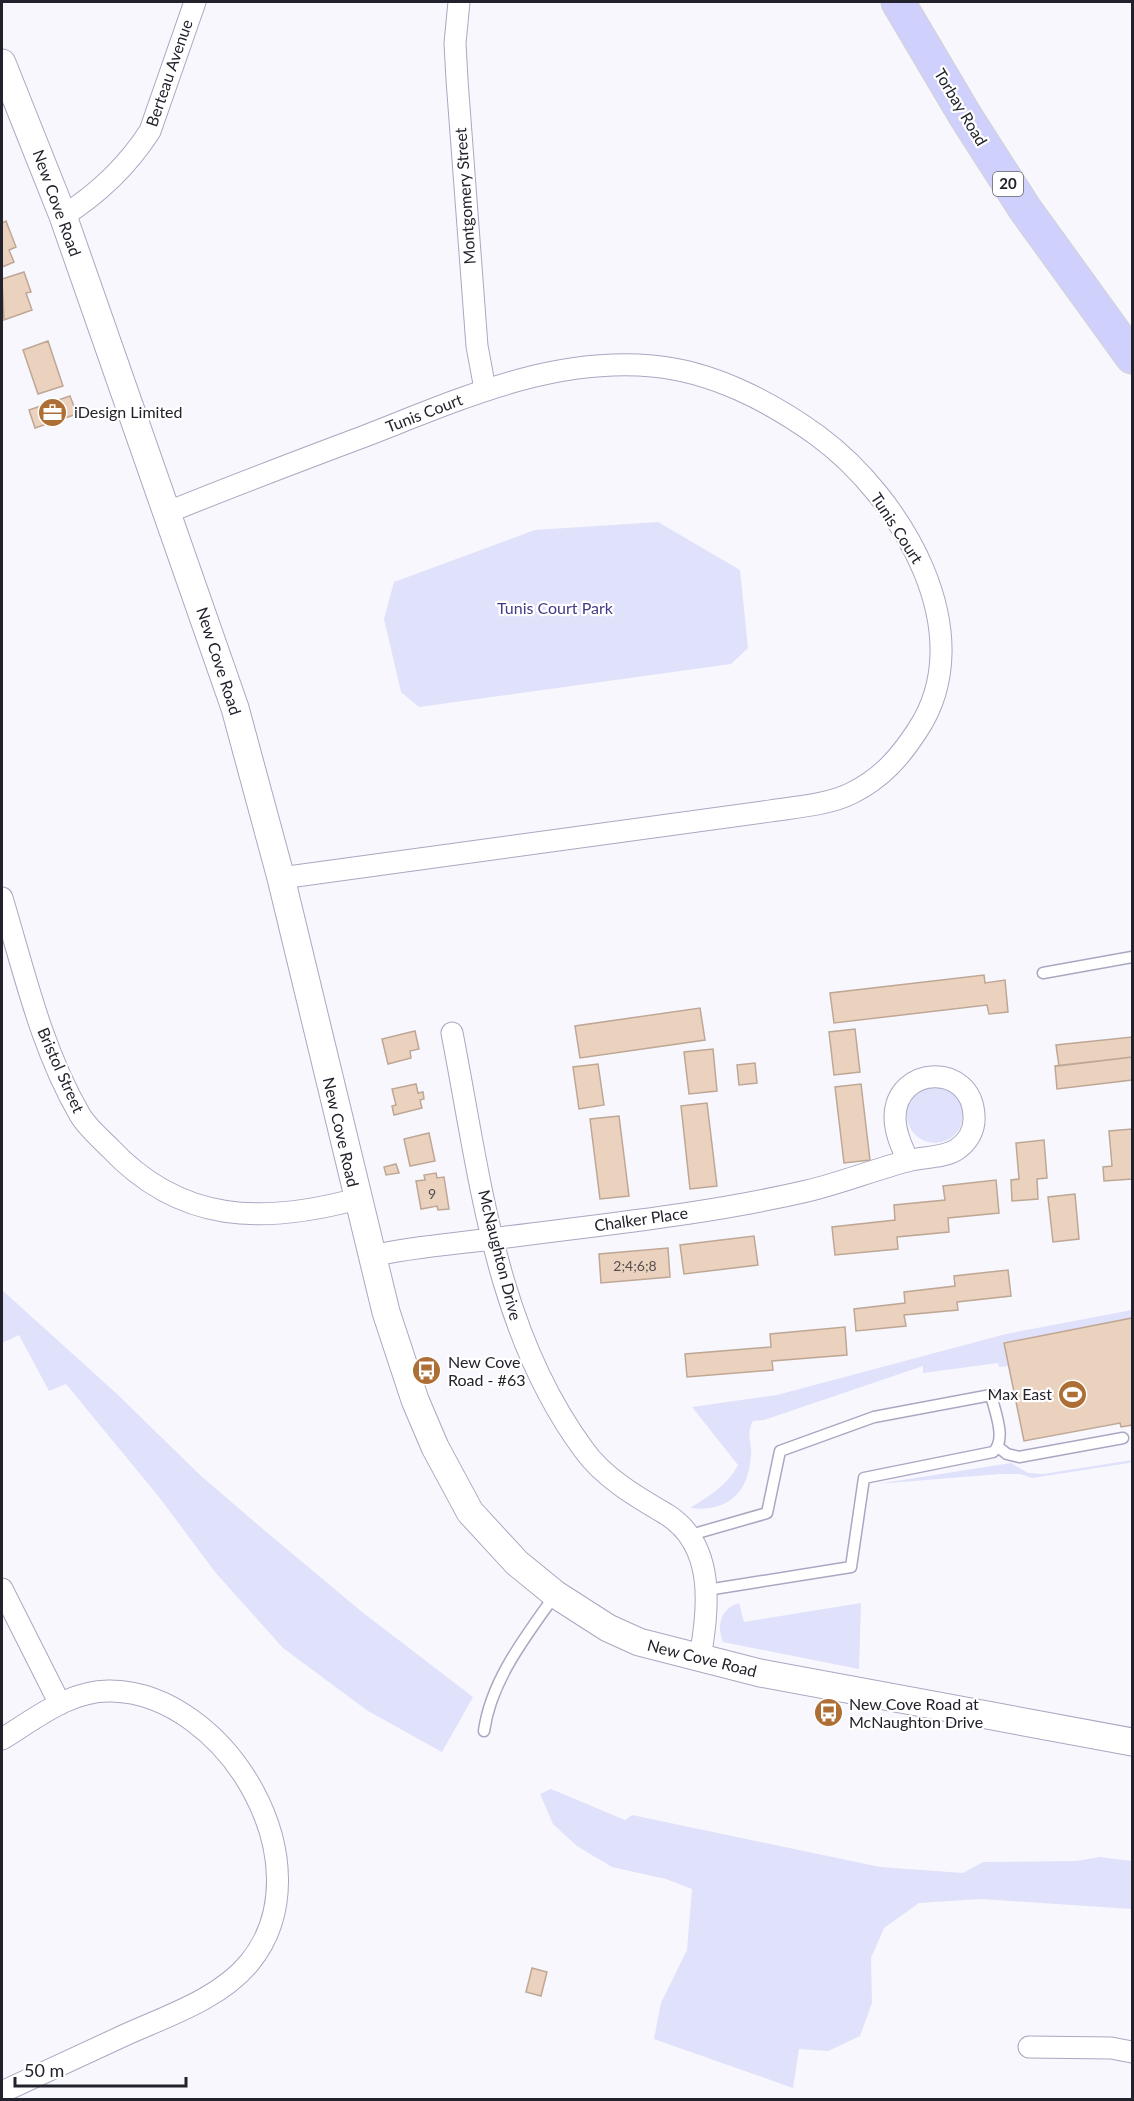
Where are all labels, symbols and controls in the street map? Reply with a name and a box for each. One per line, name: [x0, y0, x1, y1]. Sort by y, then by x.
street label: Berteau Avenue: [141, 17, 196, 129]
street label: Torbay Road: [931, 65, 992, 149]
street label: Montgomery Street: [450, 127, 479, 265]
street label: New Cove Road: [29, 147, 86, 259]
road number: 20: [993, 172, 1023, 196]
street label: Tunis Court: [383, 389, 465, 436]
office icon: iDesign Limited: [37, 396, 69, 428]
place label: iDesign Limited: [74, 402, 183, 421]
street label: Tunis Court: [868, 489, 927, 567]
park label: Tunis Court Park: [497, 598, 614, 617]
street label: New Cove Road: [193, 605, 246, 717]
street label: Bristol Street: [34, 1024, 89, 1116]
street label: New Cove Road: [320, 1075, 363, 1189]
house number: 9: [428, 1185, 436, 1202]
street label: McNaughton Drive: [475, 1188, 526, 1322]
street label: Chalker Place: [593, 1203, 689, 1234]
house number: 2;4;6;8: [613, 1257, 657, 1274]
place label: New Cove Road - #63: [448, 1352, 525, 1389]
bus stop icon: New Cove Road - #63: [411, 1355, 443, 1387]
sports icon: Max East: [1057, 1378, 1089, 1410]
place label: Max East: [988, 1384, 1052, 1403]
street label: New Cove Road: [645, 1635, 759, 1680]
place label: New Cove Road at McNaughton Drive: [849, 1694, 983, 1731]
bus stop icon: New Cove Road at McNaughton Drive: [812, 1697, 844, 1729]
scale bar: [15, 2050, 186, 2088]
text: 50 m: [24, 2059, 64, 2081]

